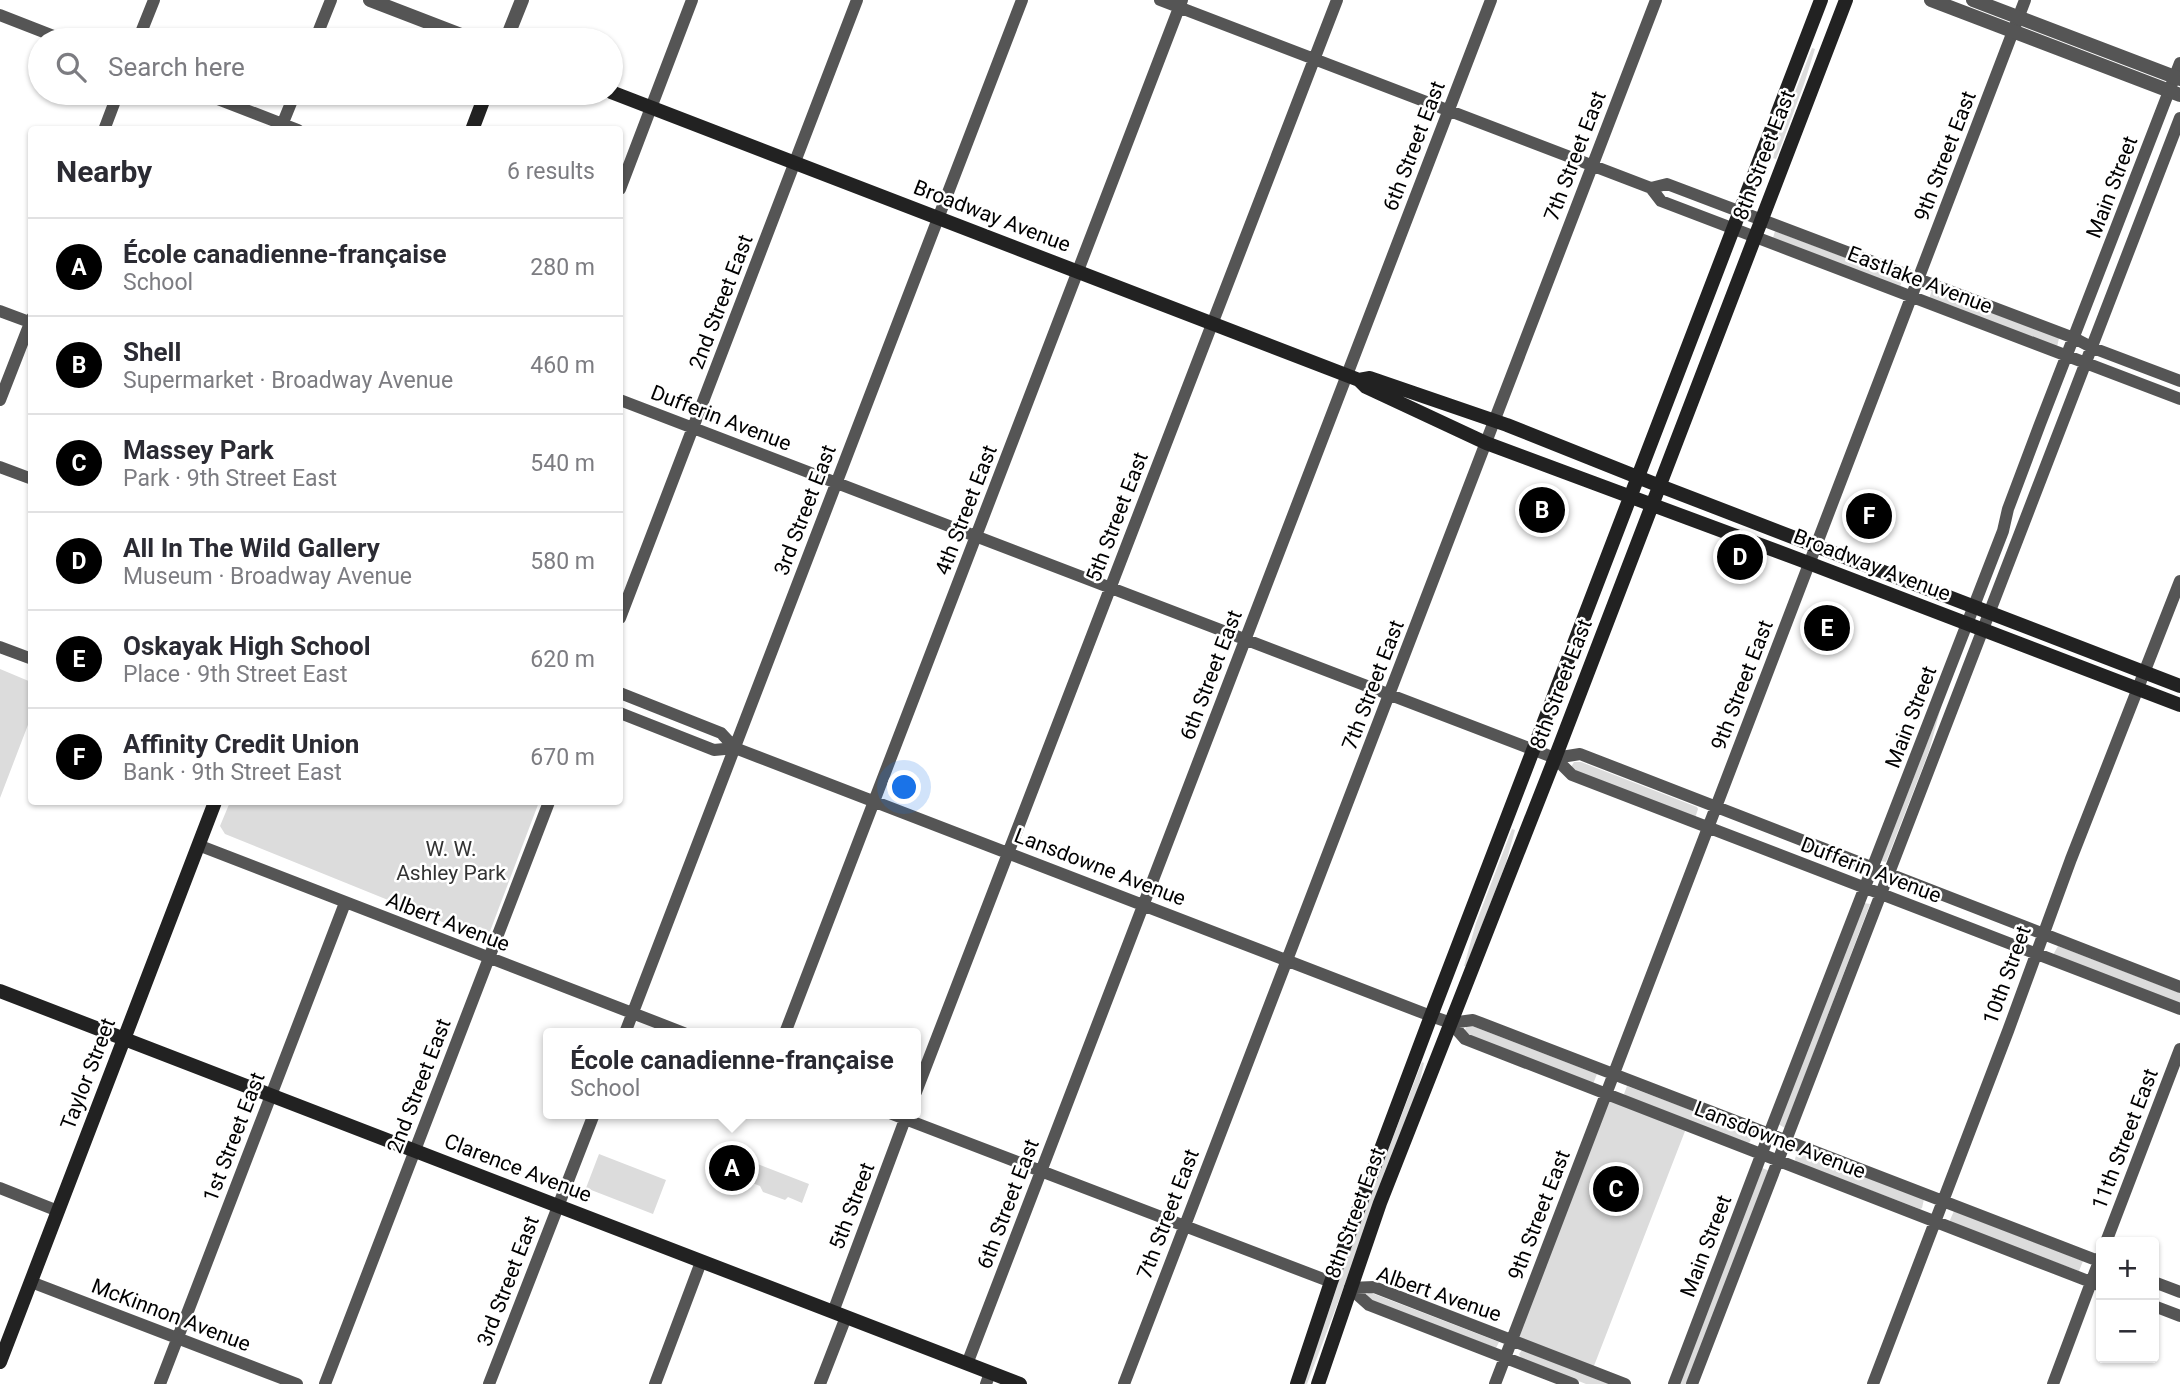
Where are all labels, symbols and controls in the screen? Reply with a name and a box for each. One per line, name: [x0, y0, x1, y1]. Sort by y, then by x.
search box: [28, 28, 623, 105]
icon: search: [52, 48, 90, 86]
text: Search here: [108, 52, 245, 82]
street label: 6th Street East: [1378, 78, 1450, 214]
street label: 8th Street East: [1728, 87, 1800, 223]
street label: 7th Street East: [1539, 88, 1611, 224]
street label: 9th Street East: [1909, 88, 1981, 224]
street label: Main Street: [2082, 133, 2142, 241]
text: Nearby: [56, 154, 152, 189]
text: 6 results: [507, 158, 595, 185]
street label: Broadway Avenue: [910, 175, 1074, 257]
street label: 2nd Street East: [684, 231, 758, 373]
text: École canadienne-française: [123, 239, 447, 269]
street label: Eastlake Avenue: [1844, 241, 1996, 319]
text: A: [71, 254, 87, 281]
text: 280 m: [530, 254, 595, 281]
text: School: [123, 269, 193, 296]
text: Shell: [123, 337, 181, 367]
text: B: [72, 352, 86, 379]
text: 460 m: [530, 352, 595, 379]
text: Supermarket · Broadway Avenue: [123, 367, 453, 394]
street label: Dufferin Avenue: [647, 380, 795, 456]
text: Massey Park: [123, 435, 274, 465]
street label: 3rd Street East: [769, 441, 841, 578]
street label: 4th Street East: [930, 442, 1002, 578]
street label: 5th Street East: [1081, 449, 1153, 585]
text: C: [71, 450, 87, 477]
text: 540 m: [530, 450, 595, 477]
text: Park · 9th Street East: [123, 465, 337, 492]
pin: B: [1519, 484, 1565, 536]
pin: F: [1846, 490, 1892, 542]
street label: Broadway Avenue: [1790, 524, 1954, 606]
pin: D: [1717, 531, 1763, 583]
text: All In The Wild Gallery: [123, 533, 380, 563]
text: D: [72, 548, 86, 575]
text: 580 m: [530, 548, 595, 575]
text: Museum · Broadway Avenue: [123, 563, 412, 590]
pin: E: [1804, 602, 1850, 654]
street label: 6th Street East: [1175, 607, 1247, 743]
street label: 8th Street East: [1525, 616, 1597, 752]
street label: 7th Street East: [1337, 617, 1409, 753]
street label: 9th Street East: [1706, 617, 1778, 753]
text: Oskayak High School: [123, 631, 371, 661]
text: E: [73, 646, 85, 673]
text: 620 m: [530, 646, 595, 673]
text: Place · 9th Street East: [123, 661, 347, 688]
street label: Main Street: [1881, 663, 1941, 771]
text: Affinity Credit Union: [123, 729, 359, 759]
text: F: [73, 744, 85, 771]
text: 670 m: [530, 744, 595, 771]
text: Bank · 9th Street East: [123, 759, 342, 786]
your location: [887, 770, 921, 804]
street label: Lansdowne Avenue: [1011, 823, 1189, 911]
street label: Dufferin Avenue: [1797, 832, 1945, 908]
park label: W. W. Ashley Park: [396, 837, 506, 885]
street label: Albert Avenue: [383, 887, 513, 957]
street label: 10th Street: [1978, 923, 2036, 1027]
street label: Taylor Street: [56, 1015, 120, 1133]
street label: 2nd Street East: [382, 1015, 456, 1157]
popup: [543, 1028, 921, 1119]
text: École canadienne-française: [570, 1045, 894, 1075]
street label: 11th Street East: [2087, 1065, 2163, 1213]
street label: 1st Street East: [198, 1069, 270, 1205]
text: School: [570, 1075, 640, 1102]
street label: Lansdowne Avenue: [1691, 1096, 1869, 1184]
street label: Clarence Avenue: [441, 1129, 595, 1207]
street label: 6th Street East: [972, 1136, 1044, 1272]
pin: A: [709, 1142, 755, 1194]
street label: 8th Street East: [1320, 1144, 1390, 1282]
street label: 7th Street East: [1132, 1146, 1204, 1282]
street label: 9th Street East: [1503, 1147, 1575, 1283]
street label: 5th Street: [825, 1159, 880, 1253]
pin: C: [1593, 1163, 1639, 1215]
street label: Main Street: [1676, 1192, 1736, 1300]
street label: 3rd Street East: [472, 1212, 544, 1349]
map controls: [2096, 1237, 2159, 1363]
button: +: [2096, 1237, 2159, 1300]
street label: Albert Avenue: [1374, 1261, 1504, 1327]
street label: McKinnon Avenue: [88, 1274, 254, 1356]
button: −: [2096, 1300, 2159, 1363]

